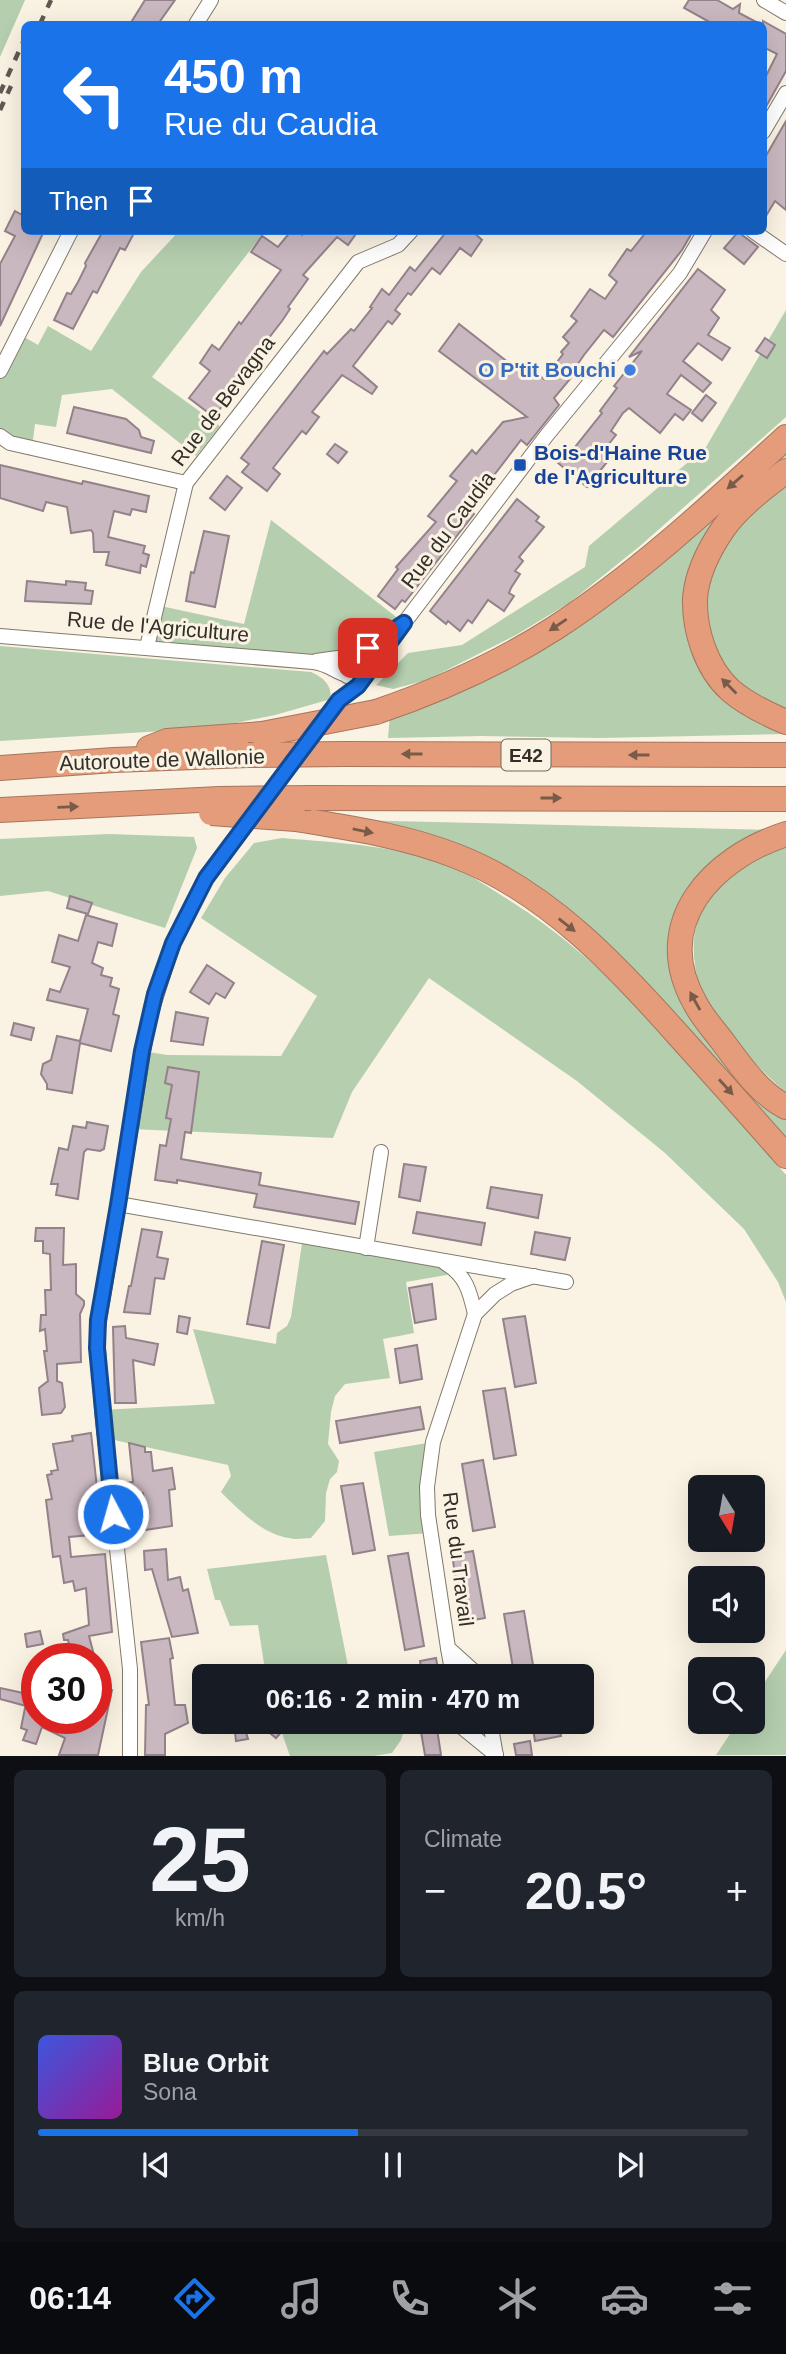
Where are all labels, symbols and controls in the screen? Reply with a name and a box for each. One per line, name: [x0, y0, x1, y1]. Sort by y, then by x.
icon: left: [49, 49, 140, 140]
text: 450 m: [164, 49, 303, 103]
text: Rue du Caudia: [164, 106, 377, 142]
icon: arrive: [122, 182, 160, 220]
text: Then: [49, 186, 108, 216]
street label: Rue de Bevagna: [166, 331, 279, 470]
place label: O P'tit Bouchi: [478, 358, 616, 381]
marker: O P'tit Bouchi: [622, 362, 638, 378]
place label: Bois-d'Haine Rue de l'Agriculture: [534, 441, 707, 488]
marker: Bois-d'Haine Rue de l'Agriculture: [512, 457, 528, 473]
street label: Rue du Caudia: [396, 467, 499, 593]
one-way arrow: [726, 474, 744, 490]
street label: Rue de l'Agriculture: [66, 607, 250, 646]
pin: [338, 618, 398, 678]
one-way arrow: [549, 618, 567, 632]
icon: arrive: [349, 629, 387, 667]
one-way arrow: [720, 678, 737, 695]
road number: E42: [502, 740, 550, 770]
street label: Autoroute de Wallonie: [59, 744, 265, 775]
one-way arrow: [400, 748, 422, 760]
one-way arrow: [628, 749, 650, 761]
one-way arrow: [540, 792, 562, 804]
one-way arrow: [57, 802, 79, 813]
one-way arrow: [352, 825, 374, 836]
one-way arrow: [558, 917, 576, 932]
one-way arrow: [689, 991, 701, 1011]
one-way arrow: [717, 1079, 733, 1096]
north arrow: [688, 1475, 765, 1552]
map controls: [688, 1475, 765, 1734]
position arrow: [76, 1477, 150, 1551]
street label: Rue du Travail: [439, 1490, 478, 1628]
button: sound: [688, 1566, 765, 1643]
speed limit sign: 30: [21, 1643, 112, 1734]
button: search: [688, 1657, 765, 1734]
text: 06:16 · 2 min · 470 m: [266, 1684, 520, 1714]
text: 25: [149, 1809, 251, 1910]
text: Climate: [424, 1826, 502, 1852]
text: 20.5°: [525, 1862, 647, 1920]
text: −: [424, 1870, 446, 1912]
text: +: [726, 1870, 748, 1912]
text: km/h: [175, 1905, 225, 1931]
text: Blue Orbit: [143, 2048, 269, 2078]
text: Sona: [143, 2079, 197, 2105]
icon: previous: [137, 2146, 175, 2184]
icon: pause: [374, 2146, 412, 2184]
icon: next: [611, 2146, 649, 2184]
icon: directions: [170, 2274, 219, 2323]
icon: music: [277, 2274, 326, 2323]
icon: phone: [385, 2274, 434, 2323]
icon: climate: [493, 2274, 542, 2323]
icon: car: [600, 2274, 649, 2323]
icon: filters: [708, 2274, 757, 2323]
text: 06:14: [29, 2280, 111, 2316]

